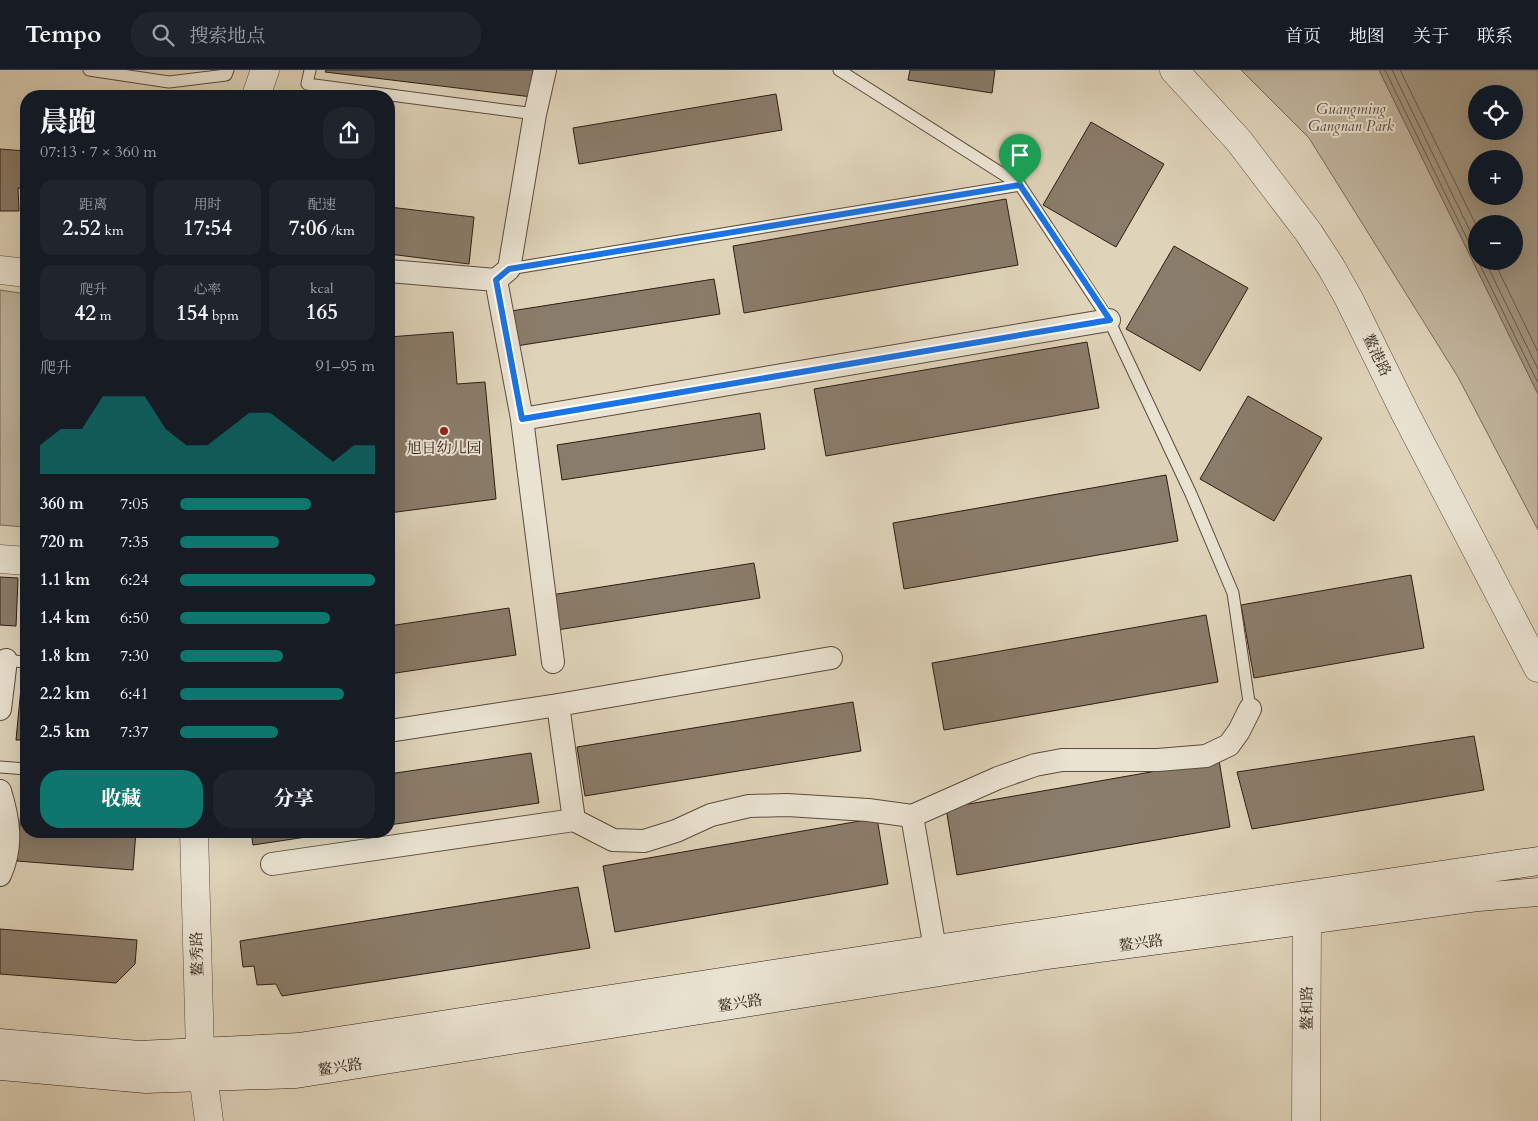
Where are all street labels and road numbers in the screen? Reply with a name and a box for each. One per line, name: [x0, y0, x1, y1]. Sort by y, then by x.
street label: 鳌港路: [1358, 330, 1396, 380]
street label: 鳌兴路: [1117, 930, 1165, 956]
street label: 鳌秀路: [186, 931, 208, 977]
street label: 鳌和路: [1297, 985, 1317, 1031]
street label: 鳌兴路: [716, 990, 764, 1016]
street label: 鳌兴路: [316, 1054, 364, 1080]

